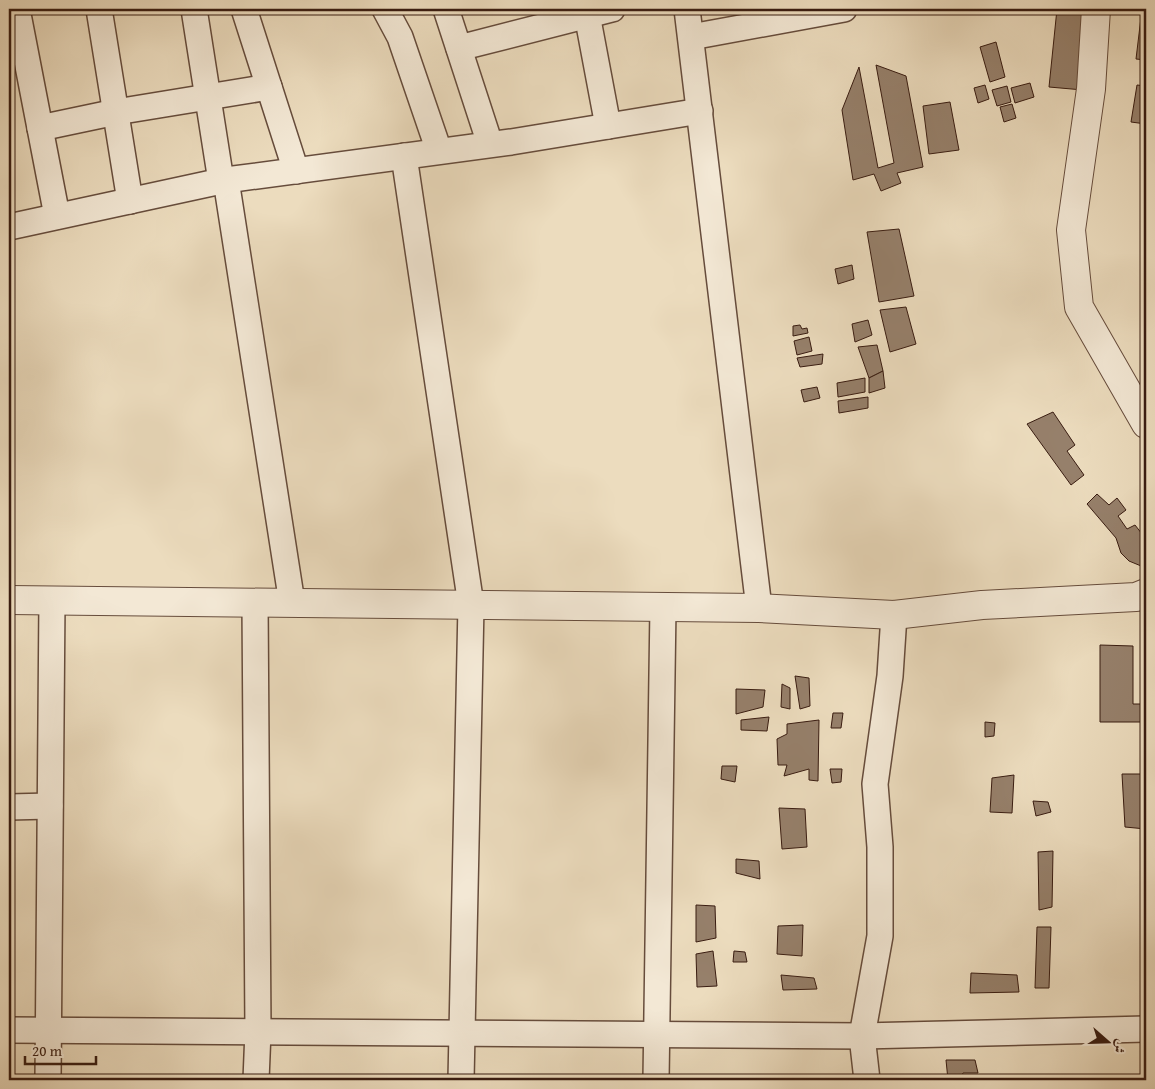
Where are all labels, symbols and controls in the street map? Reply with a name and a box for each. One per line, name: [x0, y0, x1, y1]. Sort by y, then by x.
north arrow: [1082, 1016, 1132, 1066]
scale bar: [25, 1034, 96, 1066]
text: ش: [1108, 1036, 1132, 1056]
text: 20 m: [32, 1040, 63, 1061]

